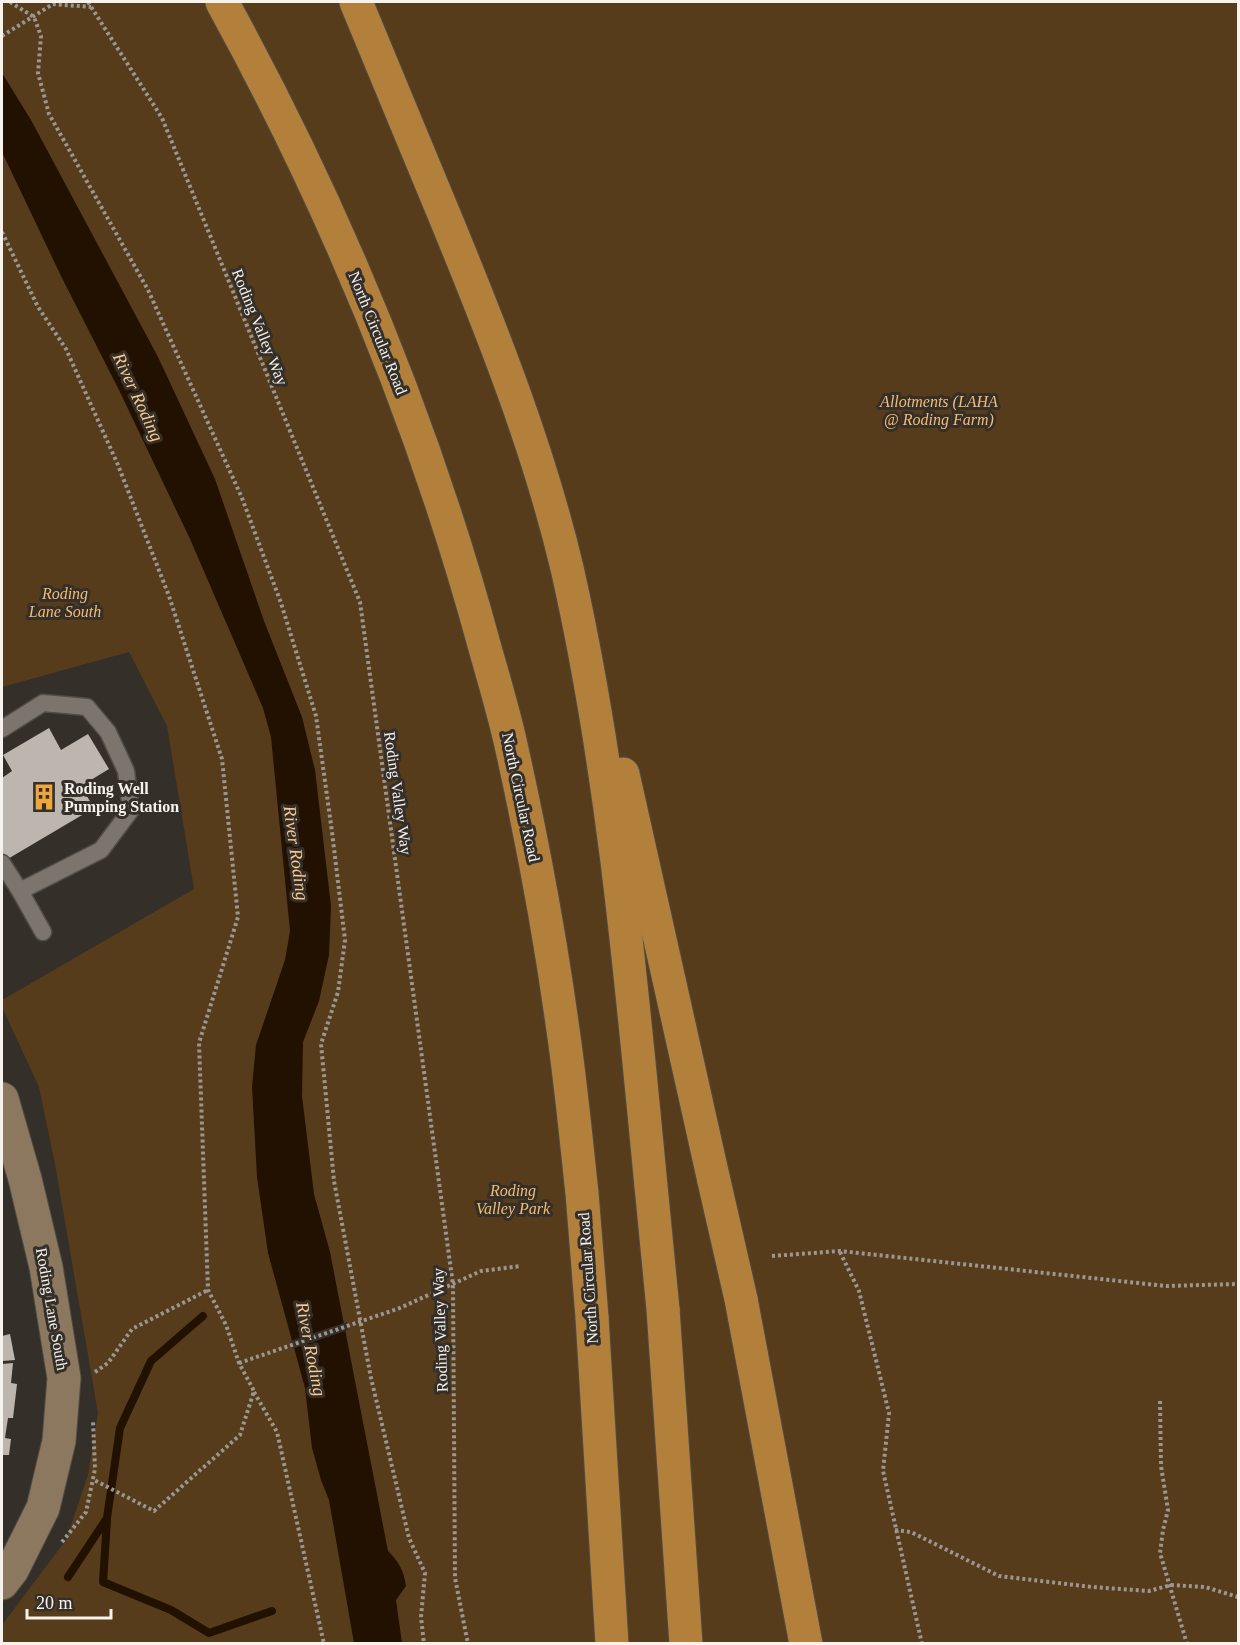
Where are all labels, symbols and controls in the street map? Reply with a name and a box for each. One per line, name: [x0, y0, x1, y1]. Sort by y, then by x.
street label: Roding Valley Way: [228, 266, 291, 388]
street label: North Circular Road: [345, 269, 411, 397]
water label: River Roding: [108, 349, 167, 444]
park label: Allotments (LAHA @ Roding Farm): [879, 393, 998, 429]
park label: Roding Lane South: [28, 585, 101, 620]
street label: Roding Valley Way: [380, 730, 415, 856]
street label: North Circular Road: [499, 731, 543, 863]
place label: Roding Well Pumping Station: [64, 780, 179, 816]
building icon: Roding Well Pumping Station: [29, 782, 59, 812]
water label: River Roding: [279, 803, 313, 902]
park label: Roding Valley Park: [476, 1182, 551, 1218]
street label: North Circular Road: [575, 1212, 601, 1344]
street label: Roding Lane South: [32, 1246, 71, 1372]
street label: Roding Valley Way: [429, 1268, 452, 1392]
water label: River Roding: [292, 1299, 330, 1398]
scale bar: [27, 1582, 111, 1620]
text: 20 m: [36, 1593, 73, 1613]

